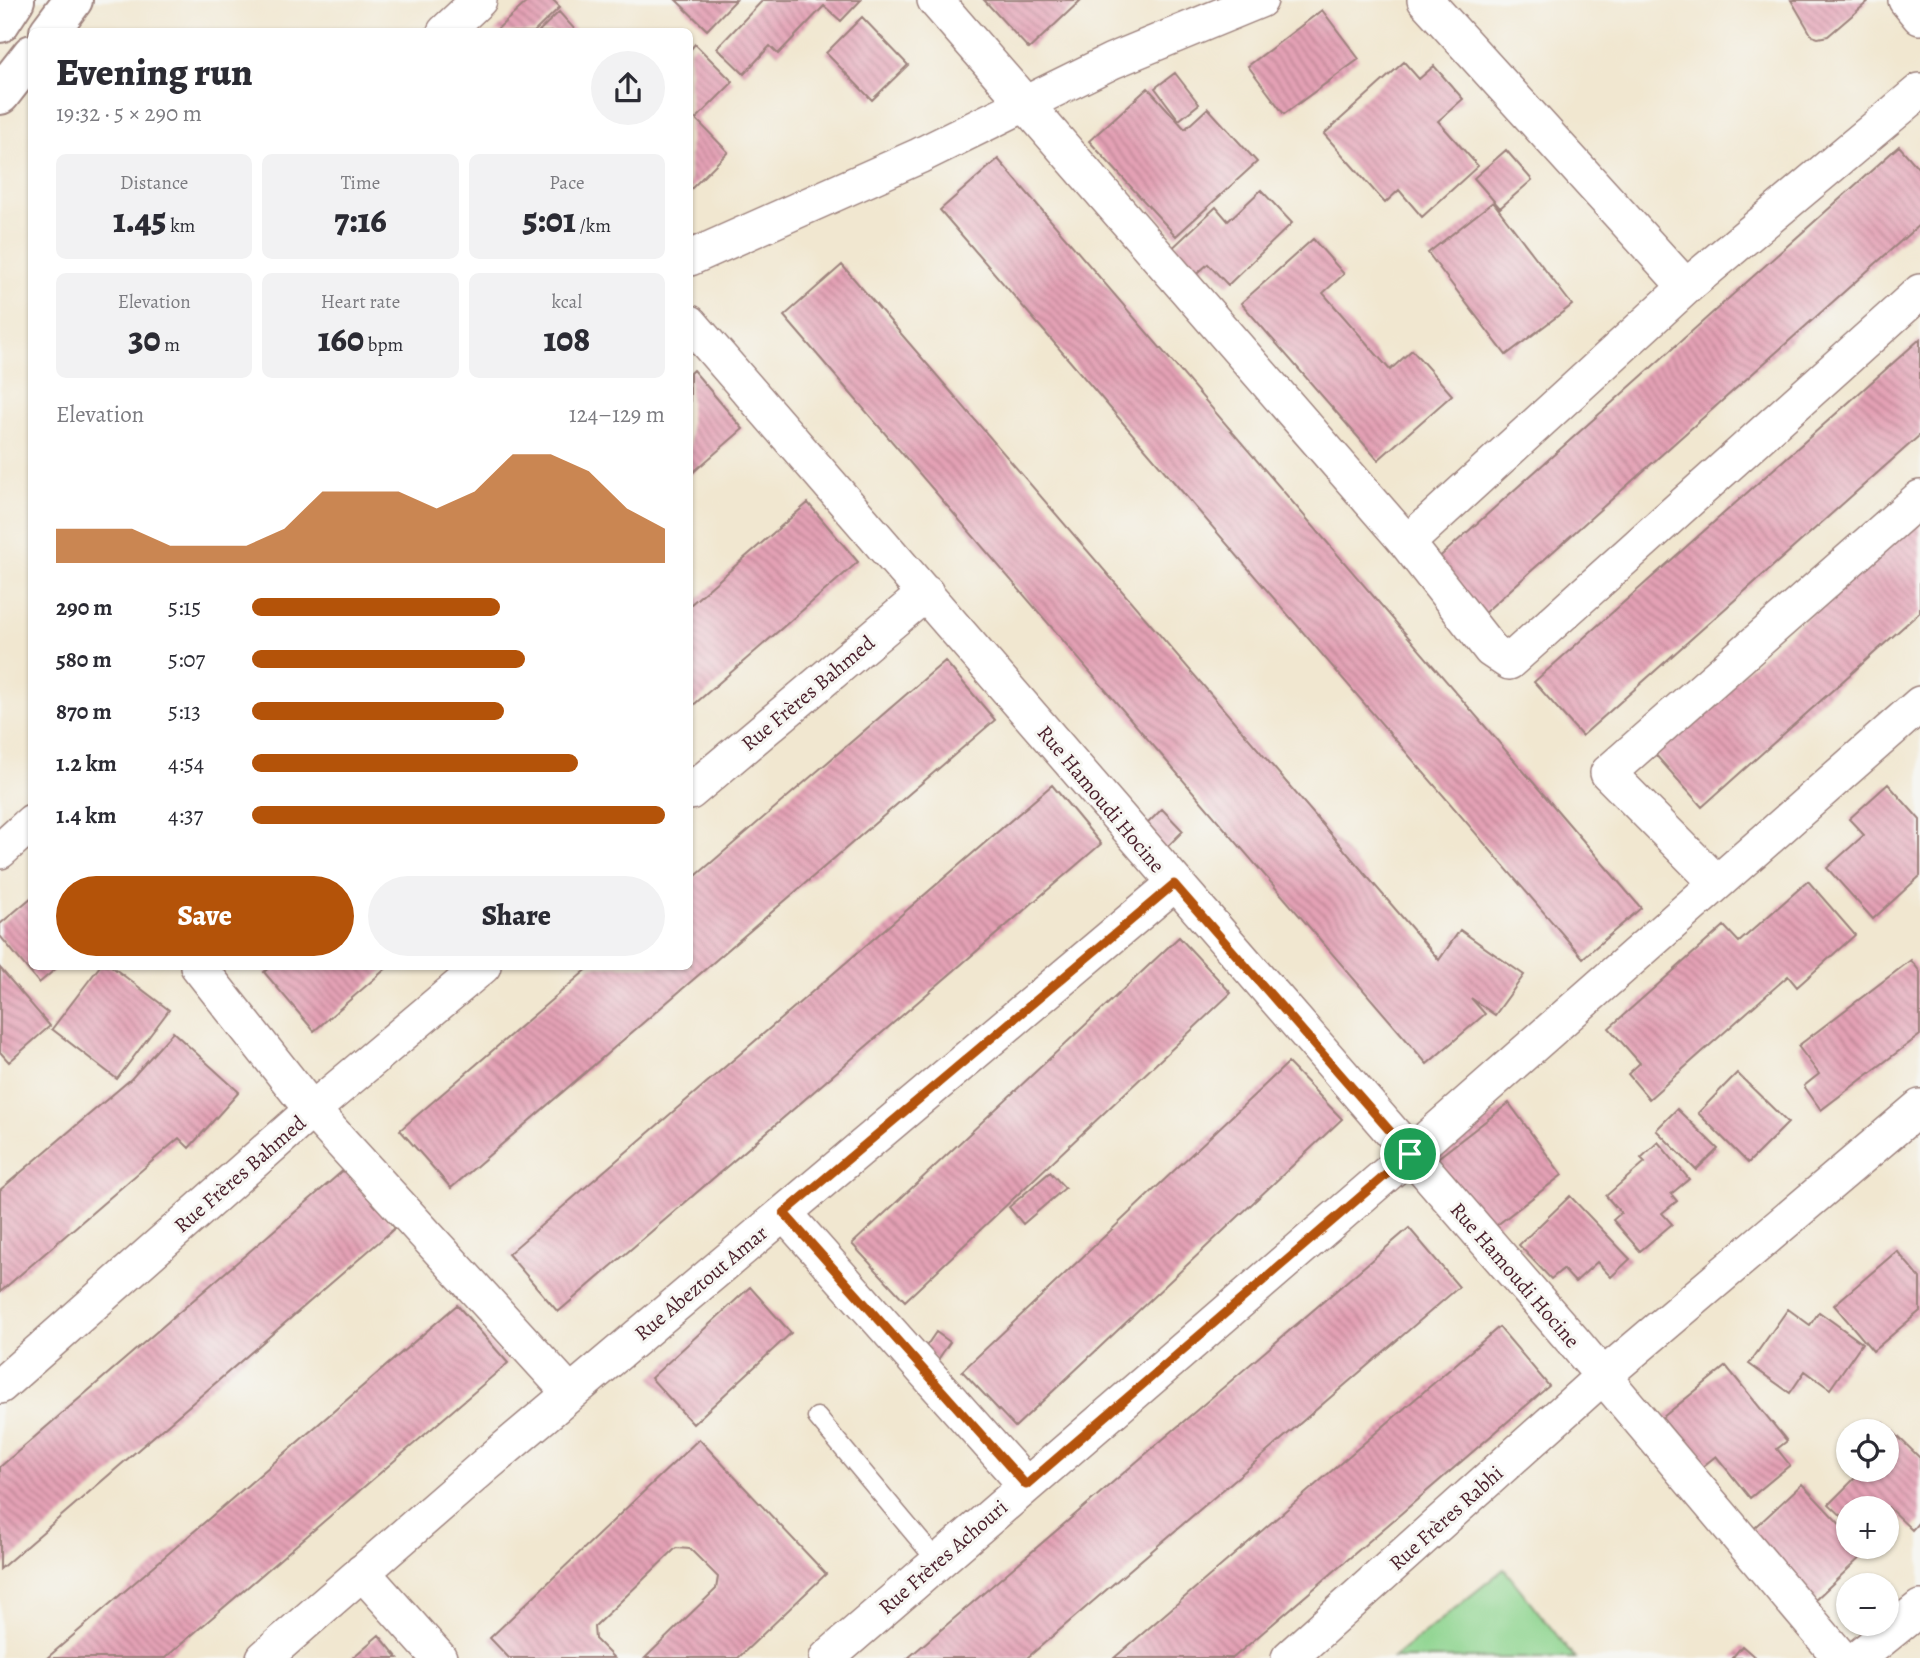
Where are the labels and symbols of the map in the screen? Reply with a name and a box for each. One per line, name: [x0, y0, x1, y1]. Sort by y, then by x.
street label: Rue Frères Bahmed: [735, 628, 881, 757]
street label: Rue Hamoudi Hocine: [1031, 719, 1171, 879]
street label: Rue Frères Bahmed: [168, 1108, 312, 1239]
pin: [1380, 1124, 1440, 1184]
street label: Rue Hamoudi Hocine: [1444, 1196, 1586, 1354]
street label: Rue Abeztout Amar: [629, 1219, 773, 1347]
street label: Rue Frères Rabhi: [1383, 1459, 1509, 1577]
street label: Rue Frères Achouri: [873, 1493, 1014, 1621]

